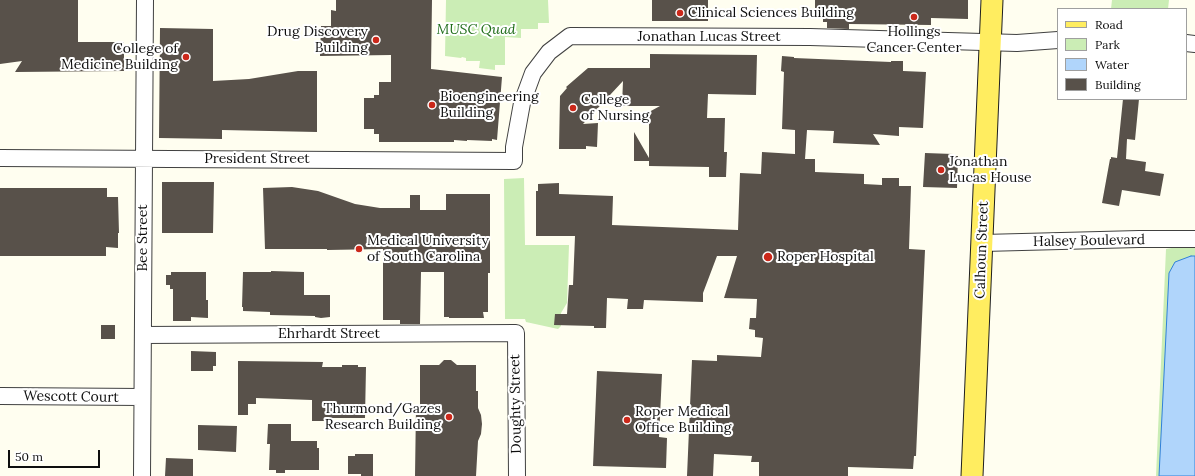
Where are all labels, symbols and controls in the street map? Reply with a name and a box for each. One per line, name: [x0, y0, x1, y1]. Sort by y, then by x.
place label: Clinical Sciences Building: [688, 5, 854, 21]
marker: Clinical Sciences Building: [675, 8, 685, 18]
legend: [1057, 8, 1187, 100]
marker: Hollings Cancer Center: [909, 12, 919, 22]
text: Road: [1095, 17, 1123, 32]
park label: MUSC Quad: [436, 22, 516, 38]
place label: Drug Discovery Building: [267, 24, 368, 56]
place label: Hollings Cancer Center: [866, 24, 962, 56]
street label: Jonathan Lucas Street: [637, 29, 781, 45]
marker: Drug Discovery Building: [371, 35, 381, 45]
text: Park: [1095, 37, 1120, 52]
place label: College of Medicine Building: [61, 41, 178, 74]
marker: College of Medicine Building: [181, 52, 191, 62]
text: Water: [1095, 57, 1129, 72]
text: Building: [1095, 77, 1141, 92]
place label: Bioengineering Building: [440, 89, 539, 122]
place label: College of Nursing: [581, 92, 649, 124]
marker: Bioengineering Building: [427, 100, 437, 110]
marker: College of Nursing: [568, 103, 578, 113]
street label: President Street: [204, 151, 310, 167]
place label: Jonathan Lucas House: [949, 154, 1031, 186]
marker: Jonathan Lucas House: [936, 165, 946, 175]
street label: Calhoun Street: [972, 201, 992, 299]
street label: Bee Street: [135, 204, 151, 272]
street label: Halsey Boulevard: [1033, 232, 1145, 250]
place label: Medical University of South Carolina: [367, 233, 489, 266]
marker: Medical University of South Carolina: [354, 244, 364, 254]
place label: Roper Hospital: [777, 249, 874, 265]
marker: Roper Hospital: [762, 251, 774, 263]
street label: Ehrhardt Street: [278, 326, 380, 342]
street label: Doughty Street: [507, 354, 525, 454]
street label: Wescott Court: [23, 388, 119, 406]
place label: Thurmond/Gazes Research Building: [324, 401, 441, 434]
place label: Roper Medical Office Building: [635, 404, 732, 436]
marker: Thurmond/Gazes Research Building: [444, 412, 454, 422]
marker: Roper Medical Office Building: [622, 415, 632, 425]
scale bar: [10, 442, 102, 468]
text: 50 m: [15, 449, 43, 464]

